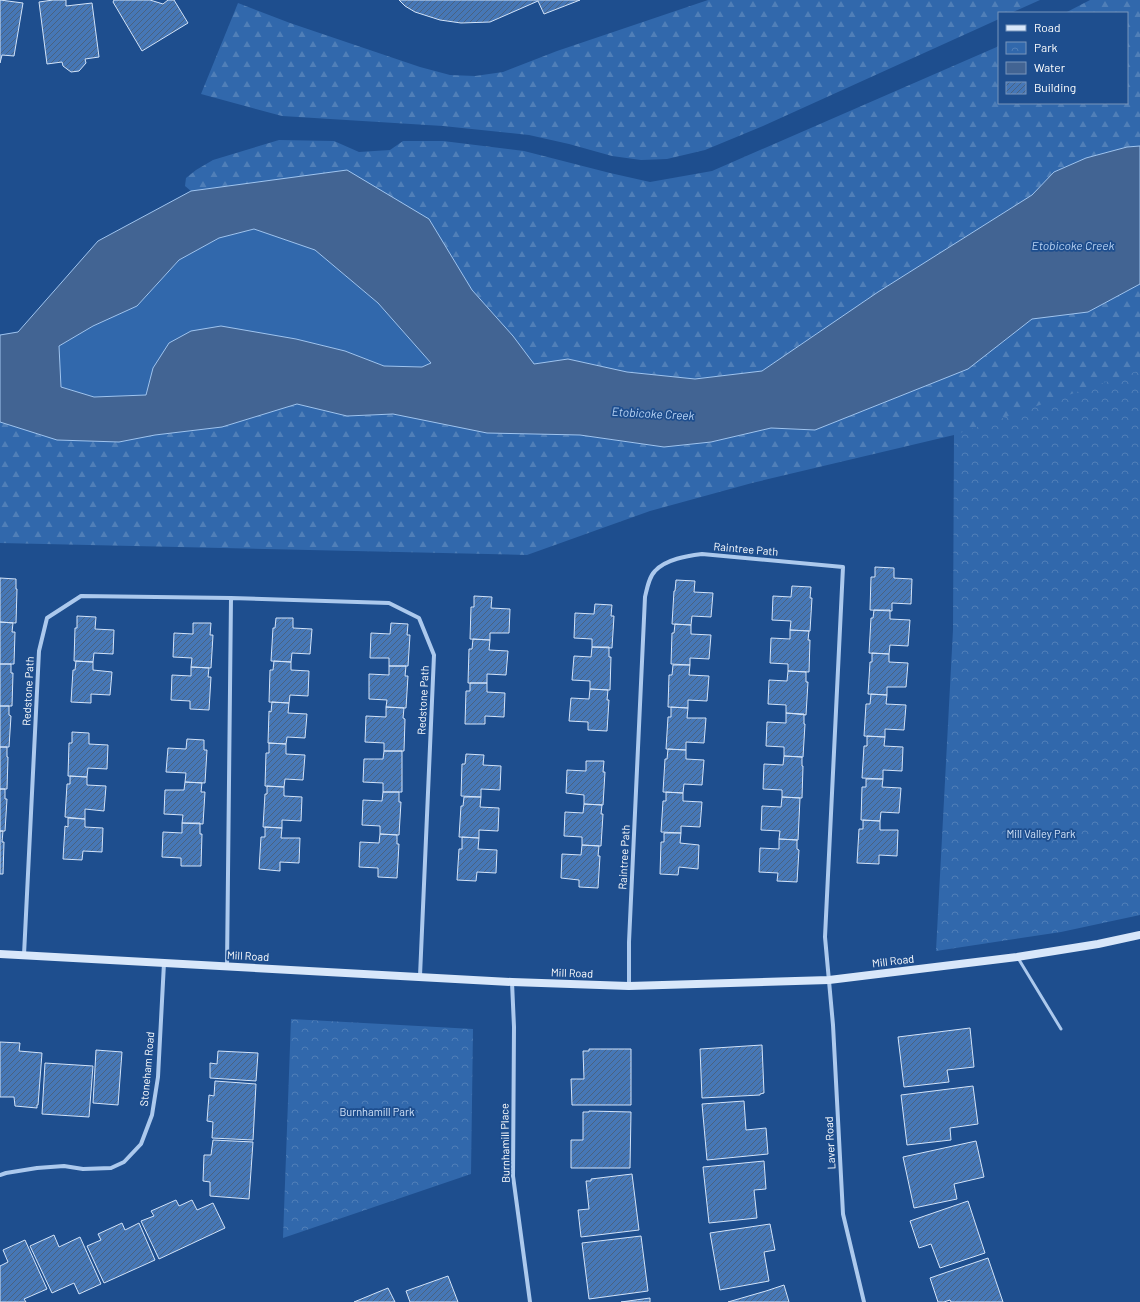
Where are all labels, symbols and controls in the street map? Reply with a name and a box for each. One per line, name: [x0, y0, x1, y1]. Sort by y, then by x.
legend: [998, 12, 1128, 104]
text: Road: [1034, 20, 1061, 34]
text: Park: [1034, 40, 1058, 54]
text: Water: [1034, 60, 1066, 74]
text: Building: [1034, 80, 1076, 94]
water label: Etobicoke Creek: [1032, 238, 1115, 252]
water label: Etobicoke Creek: [611, 404, 695, 422]
street label: Raintree Path: [713, 539, 779, 558]
street label: Redstone Path: [19, 656, 36, 726]
street label: Redstone Path: [414, 665, 431, 735]
street label: Raintree Path: [615, 824, 632, 890]
park label: Mill Valley Park: [1006, 827, 1076, 840]
street label: Mill Road: [227, 948, 269, 963]
street label: Mill Road: [871, 951, 915, 970]
street label: Mill Road: [551, 965, 593, 980]
street label: Stoneham Road: [137, 1031, 156, 1107]
street label: Burnhamill Place: [497, 1103, 512, 1183]
park label: Burnhamill Park: [340, 1105, 415, 1118]
street label: Laver Road: [822, 1116, 837, 1170]

